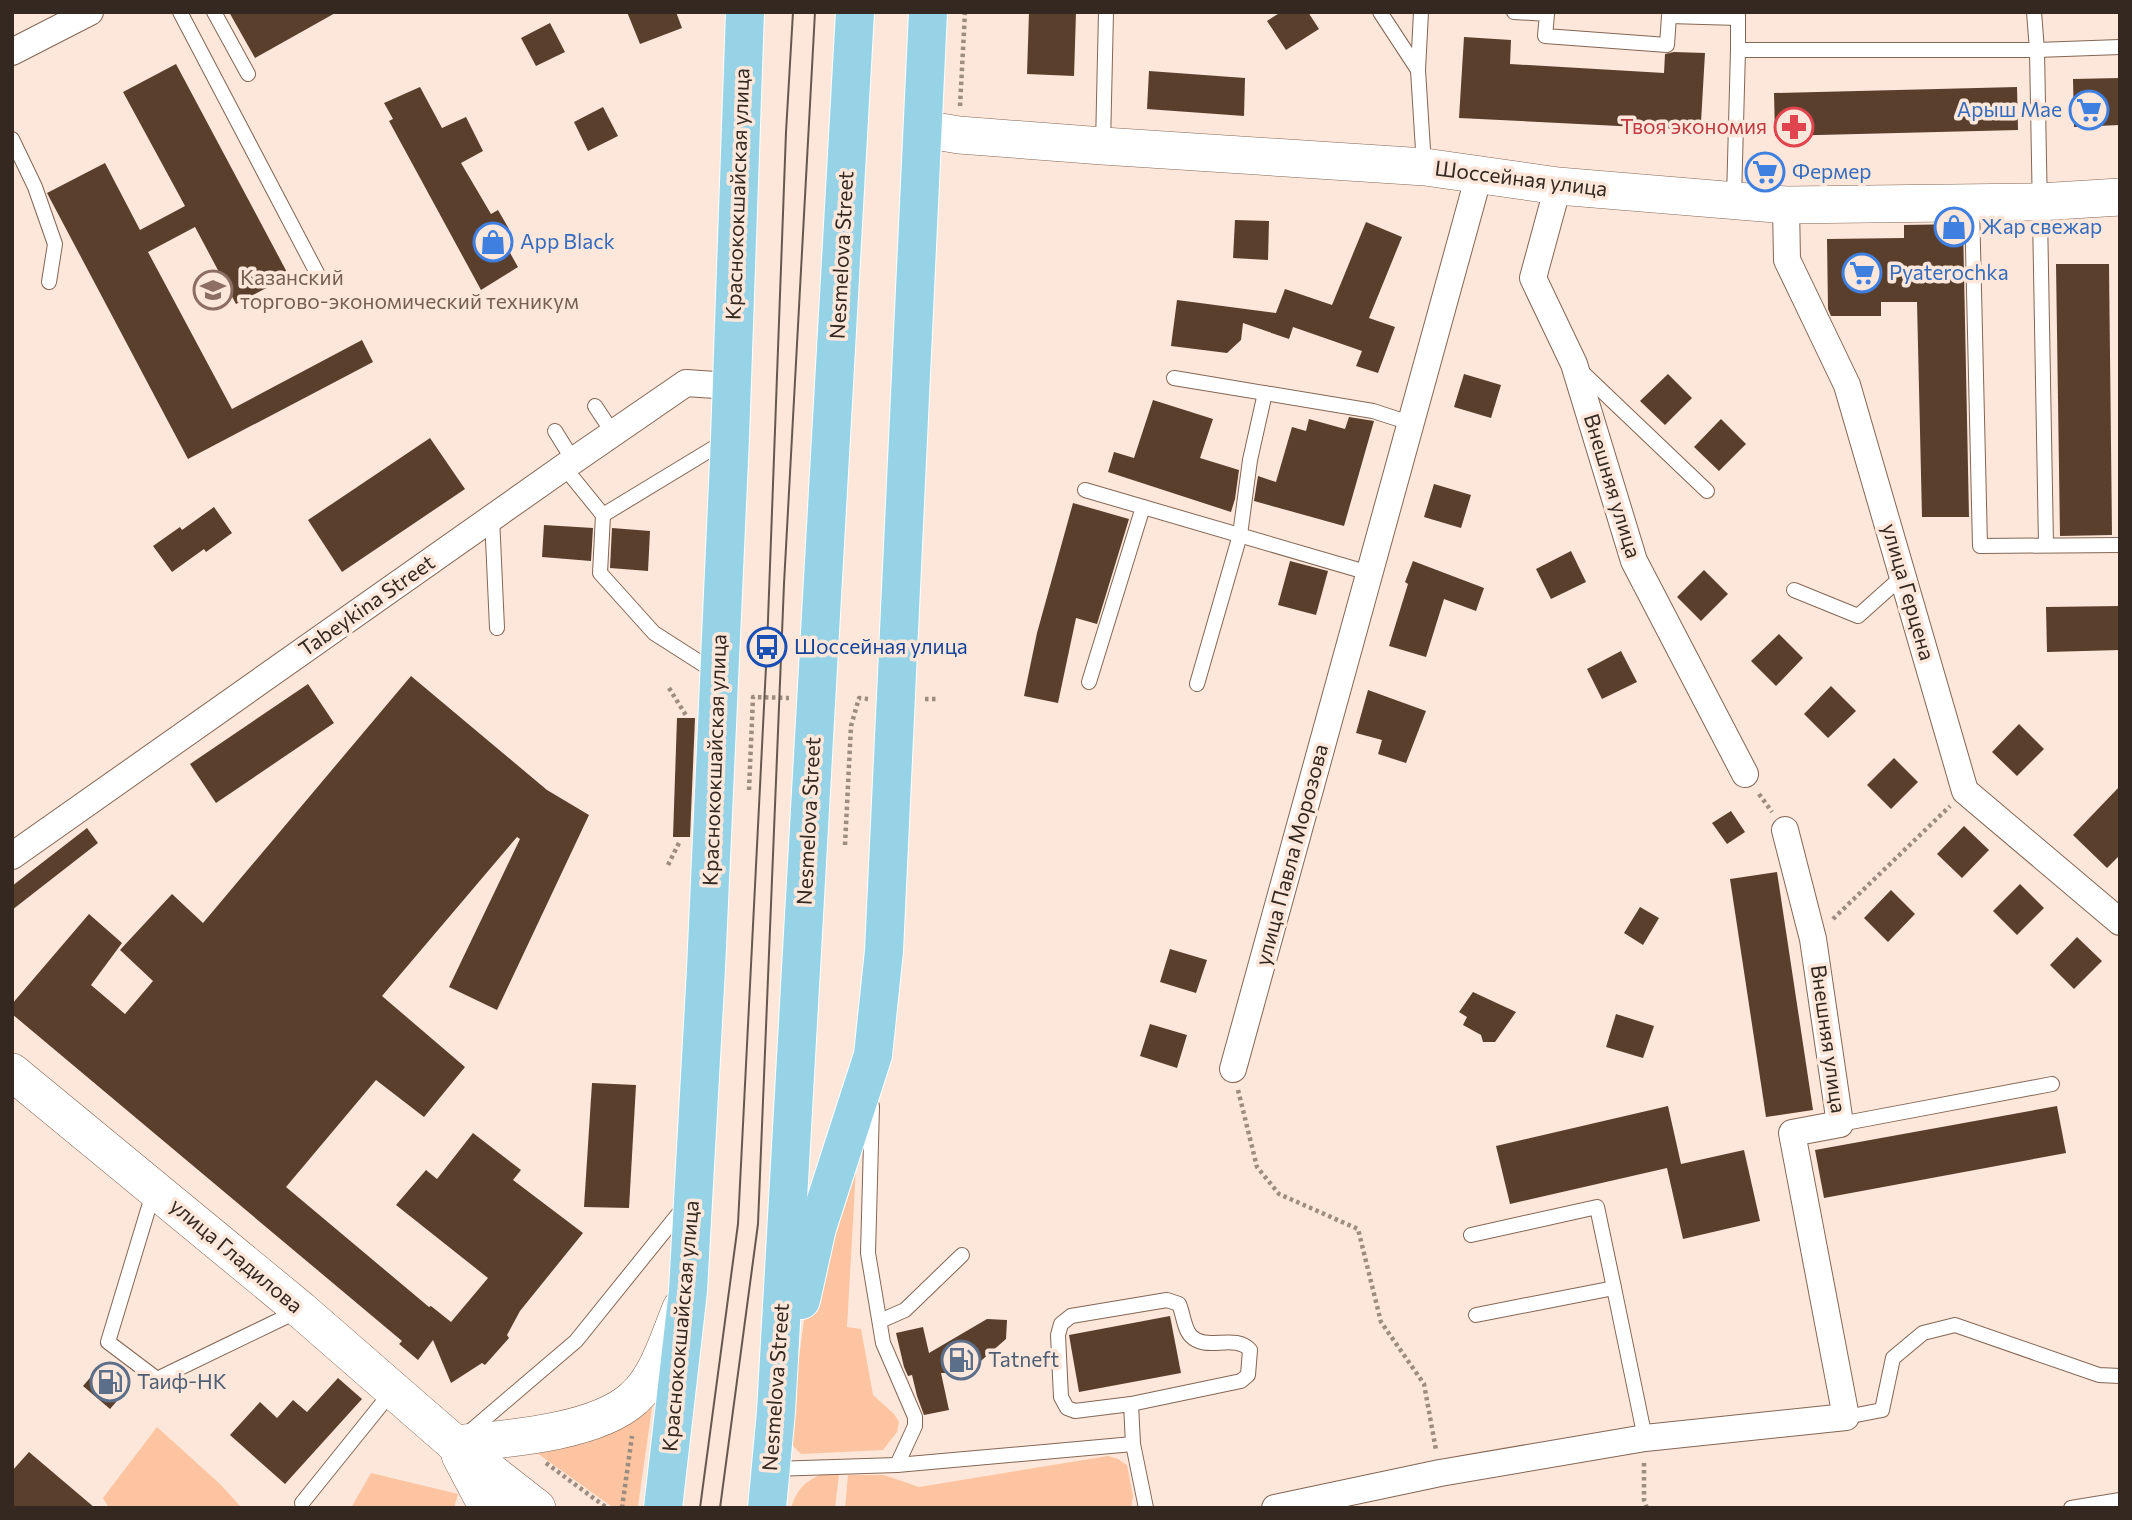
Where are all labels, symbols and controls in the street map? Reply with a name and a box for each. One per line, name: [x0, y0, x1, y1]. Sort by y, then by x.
street label: Краснококшайская улица: [720, 68, 753, 320]
supermarket icon: Арыш Мае: [2068, 89, 2110, 131]
place label: Арыш Мае: [1957, 96, 2062, 121]
pharmacy icon: Твоя экономия: [1773, 106, 1815, 148]
place label: Твоя экономия: [1620, 113, 1767, 138]
supermarket icon: Фермер: [1744, 151, 1786, 193]
street label: Шоссейная улица: [1433, 155, 1609, 201]
place label: Фермер: [1792, 158, 1872, 183]
street label: Nesmelova Street: [824, 170, 857, 340]
shop icon: Жар свежар: [1933, 206, 1975, 248]
place label: Жар свежар: [1981, 213, 2102, 238]
shop icon: App Black: [472, 221, 514, 263]
place label: App Black: [520, 228, 615, 253]
supermarket icon: Pyaterochka: [1841, 252, 1883, 294]
place label: Pyaterochka: [1889, 259, 2009, 284]
place label: Казанский торгово-экономический техникум: [240, 264, 579, 313]
school or university icon: Казанский торгово-экономический техникум: [192, 269, 234, 311]
street label: Внешняя улица: [1580, 410, 1647, 561]
street label: улица Герцена: [1878, 520, 1941, 663]
street label: Tabeykina Street: [293, 549, 439, 661]
bus stop icon: Шоссейная улица: [746, 626, 788, 668]
place label: Шоссейная улица: [794, 633, 968, 658]
street label: Краснококшайская улица: [697, 634, 730, 886]
street label: Nesmelova Street: [791, 736, 824, 906]
street label: улица Павла Морозова: [1249, 741, 1332, 968]
street label: Внешняя улица: [1807, 963, 1852, 1115]
street label: улица Гладилова: [166, 1192, 308, 1318]
street label: Краснококшайская улица: [656, 1199, 703, 1453]
street label: Nesmelova Street: [756, 1302, 793, 1472]
fuel station icon: Tatneft: [940, 1339, 982, 1381]
place label: Tatneft: [988, 1346, 1059, 1371]
fuel station icon: Таиф-НК: [89, 1361, 131, 1403]
place label: Таиф-НК: [137, 1368, 227, 1393]

